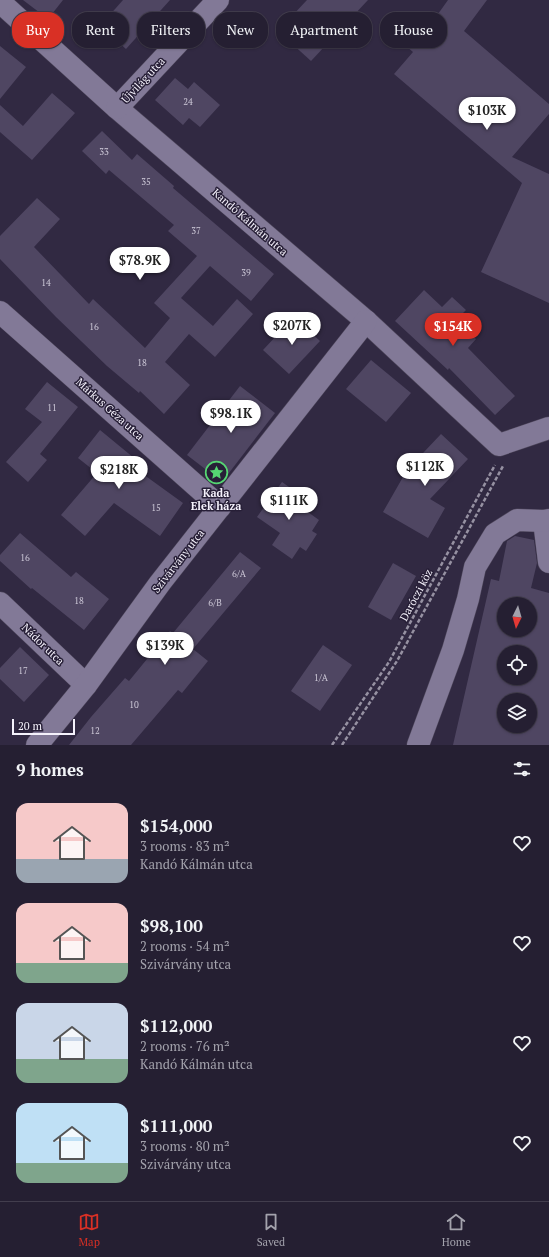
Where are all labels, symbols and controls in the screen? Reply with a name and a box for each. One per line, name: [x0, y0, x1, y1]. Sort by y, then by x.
chip: Buy: [12, 12, 64, 48]
chip: Rent: [72, 12, 129, 48]
chip: Filters: [137, 12, 205, 48]
chip: New: [213, 12, 268, 48]
chip: Apartment: [276, 12, 372, 48]
chip: House: [380, 12, 447, 48]
street label: Újvilág utca: [118, 54, 168, 106]
house number: 24: [183, 96, 193, 108]
pin: $103K: [459, 97, 515, 131]
text: $103K: [468, 101, 506, 119]
house number: 33: [99, 146, 109, 158]
house number: 35: [141, 176, 151, 188]
street label: Kandó Kálmán utca: [209, 185, 291, 259]
house number: 37: [191, 225, 201, 237]
pin: $78.9K: [107, 247, 173, 281]
text: $78.9K: [119, 251, 161, 269]
house number: 39: [241, 267, 251, 279]
house number: 14: [41, 277, 51, 289]
pin: $207K: [264, 312, 320, 346]
pin: $154K: [425, 313, 481, 347]
text: $207K: [273, 316, 311, 334]
text: $154K: [434, 317, 472, 335]
house number: 16: [89, 321, 99, 333]
house number: 18: [137, 357, 147, 369]
street label: Márkus Géza utca: [73, 375, 147, 443]
pin: $98.1K: [198, 400, 264, 434]
house number: 11: [47, 402, 57, 414]
text: $98.1K: [210, 404, 252, 422]
pin: $112K: [397, 453, 453, 487]
pin: $218K: [91, 456, 147, 490]
text: $112K: [406, 457, 444, 475]
text: $218K: [100, 460, 138, 478]
place icon: Kada Elek háza: [203, 460, 229, 486]
place label: Kada Elek háza: [191, 486, 241, 513]
pin: $111K: [261, 487, 317, 521]
text: $111K: [270, 491, 308, 509]
house number: 15: [151, 502, 161, 514]
street label: Szivárvány utca: [149, 526, 208, 596]
house number: 16: [20, 552, 30, 564]
street label: Daróczi köz: [396, 567, 436, 623]
house number: 6/A: [232, 568, 247, 580]
house number: 18: [74, 595, 84, 607]
house number: 6/B: [208, 597, 222, 609]
north arrow: [497, 597, 537, 637]
map controls: [497, 597, 537, 733]
street label: Nádor utca: [19, 620, 68, 668]
pin: $139K: [137, 632, 193, 666]
text: $139K: [146, 636, 184, 654]
button: locate: [497, 645, 537, 685]
house number: 17: [18, 665, 28, 677]
house number: 1/A: [314, 672, 329, 684]
button: layers: [497, 693, 537, 733]
house number: 10: [129, 699, 139, 711]
scale bar: [12, 717, 75, 736]
text: 20 m: [18, 719, 42, 733]
house number: 12: [90, 725, 100, 737]
text: 9 homes: [16, 758, 84, 781]
icon: filters: [511, 758, 533, 780]
text: $154,000: [140, 814, 212, 837]
icon: home: [48, 819, 96, 867]
icon: heart: [511, 832, 533, 854]
text: 3 rooms · 83 m²: [140, 837, 230, 855]
text: Kandó Kálmán utca: [140, 855, 253, 873]
text: $98,100: [140, 914, 203, 937]
icon: home: [48, 919, 96, 967]
icon: heart: [511, 932, 533, 954]
text: 2 rooms · 54 m²: [140, 937, 230, 955]
text: Szivárvány utca: [140, 955, 231, 973]
text: $112,000: [140, 1014, 212, 1037]
icon: home: [48, 1019, 96, 1067]
icon: heart: [511, 1032, 533, 1054]
text: 2 rooms · 76 m²: [140, 1037, 230, 1055]
text: Kandó Kálmán utca: [140, 1055, 253, 1073]
text: $111,000: [140, 1114, 212, 1137]
icon: home: [48, 1119, 96, 1167]
icon: heart: [511, 1132, 533, 1154]
text: 3 rooms · 80 m²: [140, 1137, 230, 1155]
text: Szivárvány utca: [140, 1155, 231, 1173]
tab: Map: [78, 1211, 100, 1249]
tab: Saved: [257, 1211, 285, 1249]
tab: Home: [442, 1211, 471, 1249]

